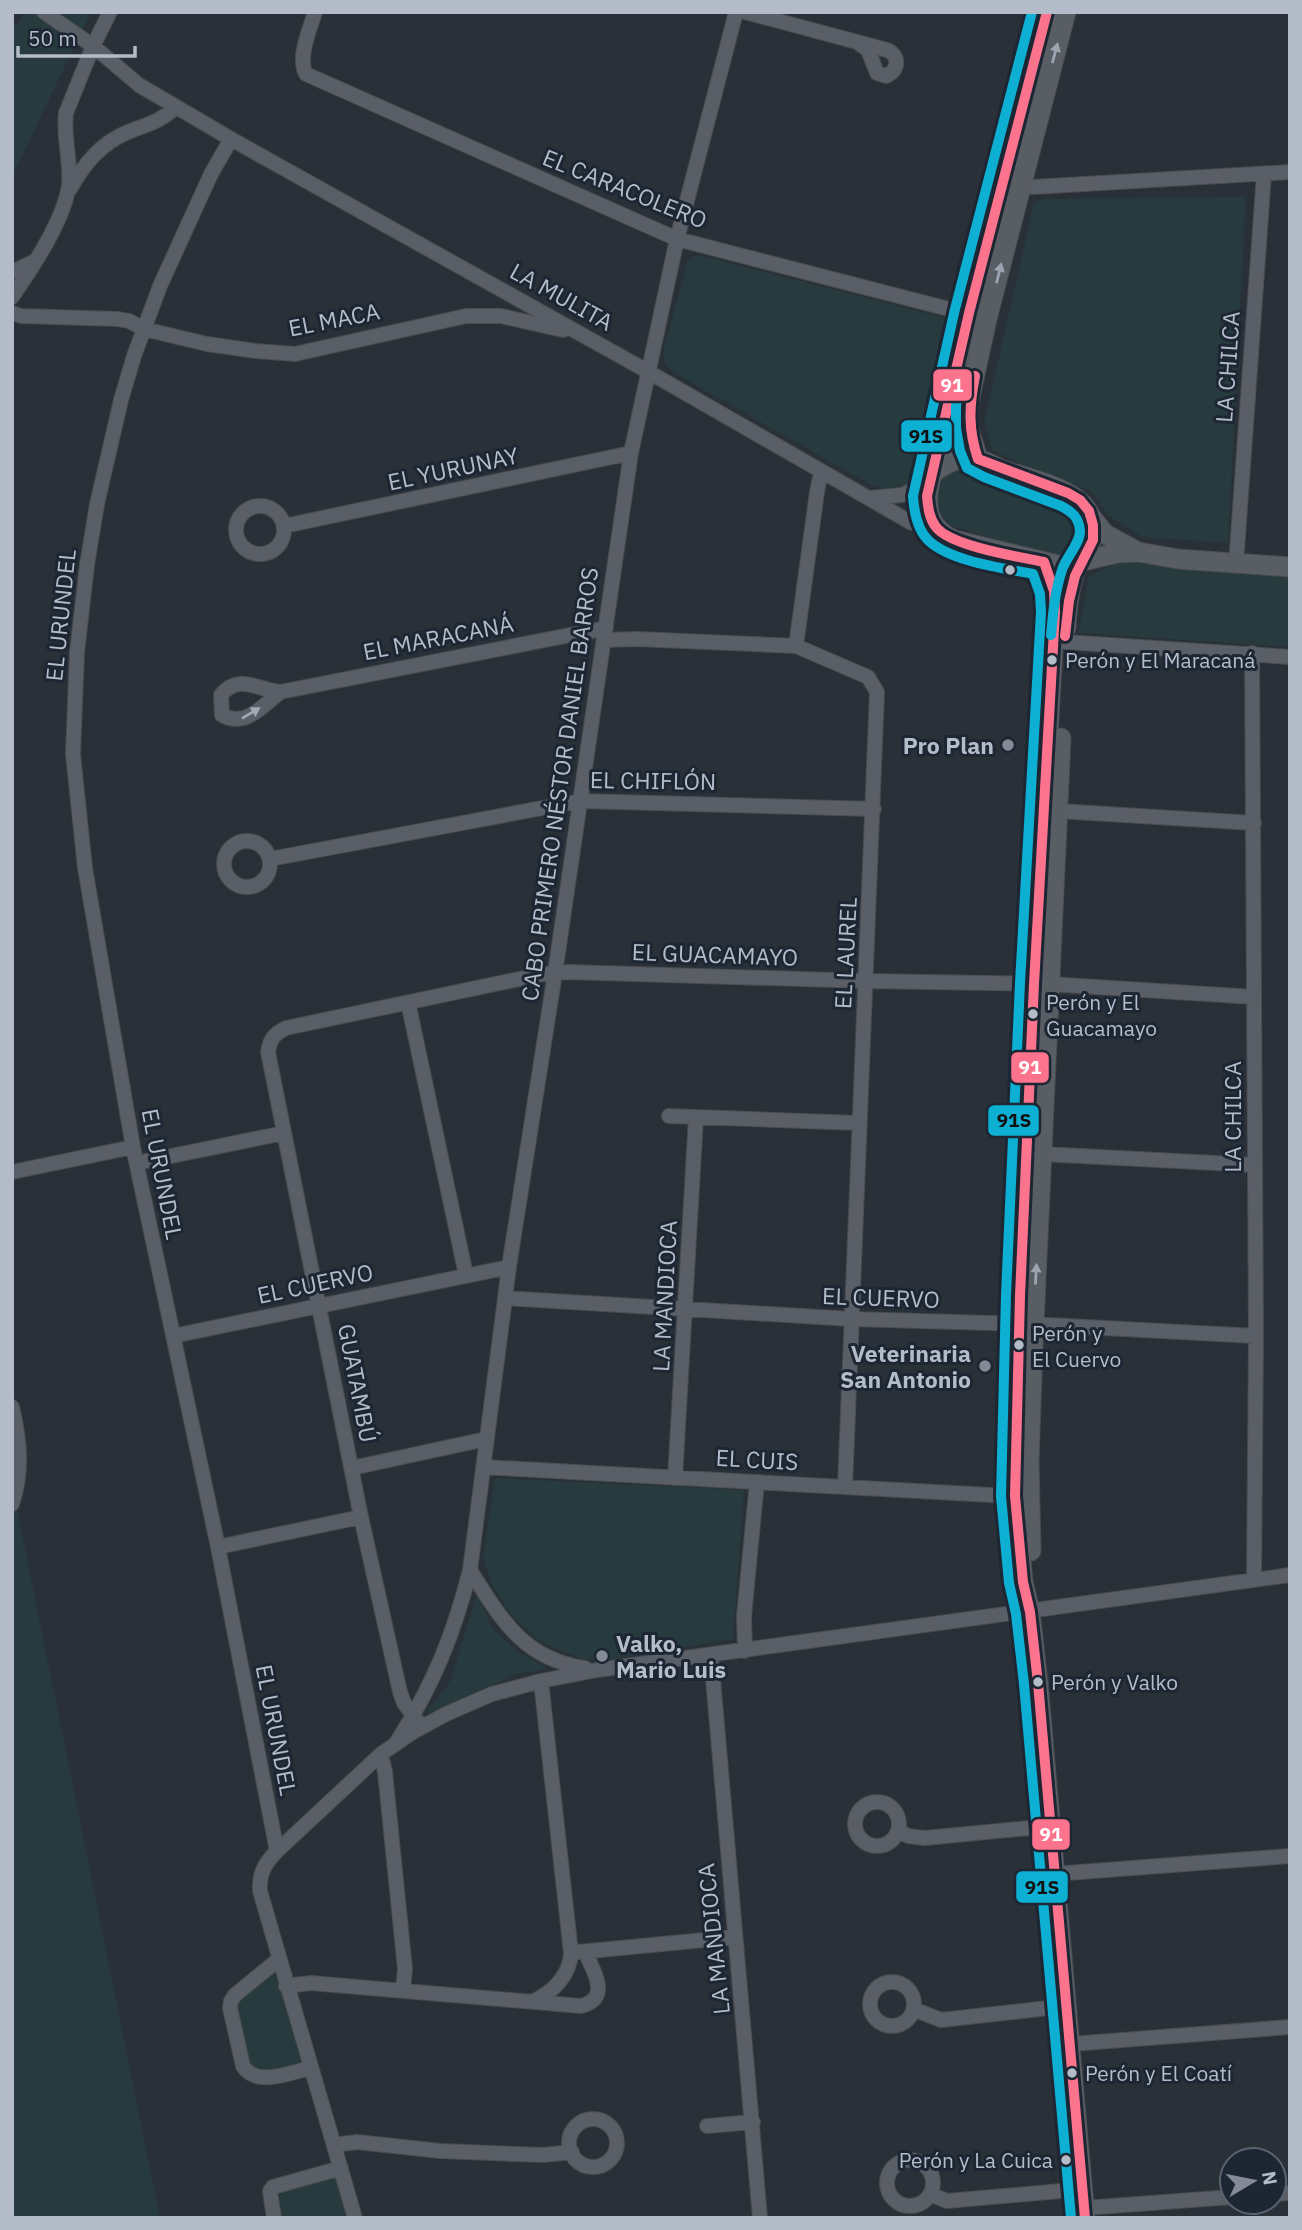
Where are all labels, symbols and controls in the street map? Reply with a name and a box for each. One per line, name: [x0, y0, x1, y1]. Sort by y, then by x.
scale bar: [18, 14, 135, 58]
text: 50 m: [28, 24, 77, 52]
one-way arrow: [1051, 42, 1061, 63]
street label: EL CARACOLERO: [538, 141, 712, 235]
street label: LA MULITA: [505, 255, 619, 337]
one-way arrow: [994, 262, 1005, 284]
street label: EL MACA: [286, 295, 382, 343]
street label: LA CHILCA: [1208, 310, 1246, 424]
line badge: 91: [932, 368, 973, 402]
text: 91: [941, 373, 964, 397]
line badge: 91S: [900, 419, 953, 453]
text: 91S: [909, 424, 943, 448]
street label: EL YURUNAY: [385, 439, 522, 496]
street label: EL URUNDEL: [38, 547, 82, 683]
unlabelled marker: [1003, 563, 1017, 577]
street label: CABO PRIMERO NÉSTOR DANIEL BARROS: [514, 565, 604, 1003]
street label: EL MARACANÁ: [360, 608, 516, 666]
place label: Perón y El Maracaná: [1065, 646, 1255, 674]
marker: Perón y El Maracaná: [1045, 653, 1059, 667]
one-way arrow: [241, 707, 261, 720]
place label: Pro Plan: [903, 730, 994, 760]
marker: Pro Plan: [1000, 737, 1016, 753]
street label: EL CHIFLÓN: [590, 764, 716, 796]
street label: EL LAUREL: [827, 896, 863, 1010]
street label: EL GUACAMAYO: [631, 936, 799, 972]
place label: Perón y El Guacamayo: [1046, 988, 1157, 1042]
marker: Perón y El Guacamayo: [1026, 1007, 1040, 1021]
line badge: 91: [1010, 1051, 1050, 1084]
text: 91: [1019, 1055, 1042, 1079]
street label: LA CHILCA: [1217, 1061, 1247, 1173]
line badge: 91S: [987, 1104, 1040, 1137]
street label: EL URUNDEL: [136, 1106, 190, 1242]
text: 91S: [997, 1108, 1031, 1132]
street label: LA MANDIOCA: [645, 1219, 683, 1373]
street label: EL CUERVO: [254, 1256, 376, 1310]
one-way arrow: [1031, 1263, 1042, 1285]
street label: EL CUERVO: [822, 1280, 940, 1314]
place label: Perón y El Cuervo: [1032, 1319, 1121, 1373]
street label: GUATAMBÚ: [332, 1321, 384, 1445]
place label: Veterinaria San Antonio: [840, 1338, 971, 1394]
marker: Perón y El Cuervo: [1012, 1338, 1026, 1352]
marker: Veterinaria San Antonio: [977, 1358, 993, 1374]
street label: EL CUIS: [715, 1442, 799, 1476]
place label: Valko, Mario Luis: [616, 1628, 726, 1684]
marker: Valko, Mario Luis: [594, 1648, 610, 1664]
street label: EL URUNDEL: [250, 1662, 304, 1798]
place label: Perón y Valko: [1051, 1668, 1178, 1696]
marker: Perón y Valko: [1031, 1675, 1045, 1689]
line badge: 91: [1031, 1818, 1071, 1851]
text: 91: [1040, 1822, 1063, 1846]
street label: LA MANDIOCA: [690, 1862, 736, 2016]
line badge: 91S: [1015, 1870, 1069, 1904]
text: 91S: [1025, 1875, 1059, 1899]
place label: Perón y El Coatí: [1085, 2059, 1232, 2087]
marker: Perón y El Coatí: [1065, 2066, 1079, 2080]
place label: Perón y La Cuica: [899, 2146, 1053, 2174]
north arrow: [1218, 2146, 1288, 2216]
marker: Perón y La Cuica: [1059, 2153, 1073, 2167]
text: N: [1257, 2169, 1283, 2187]

